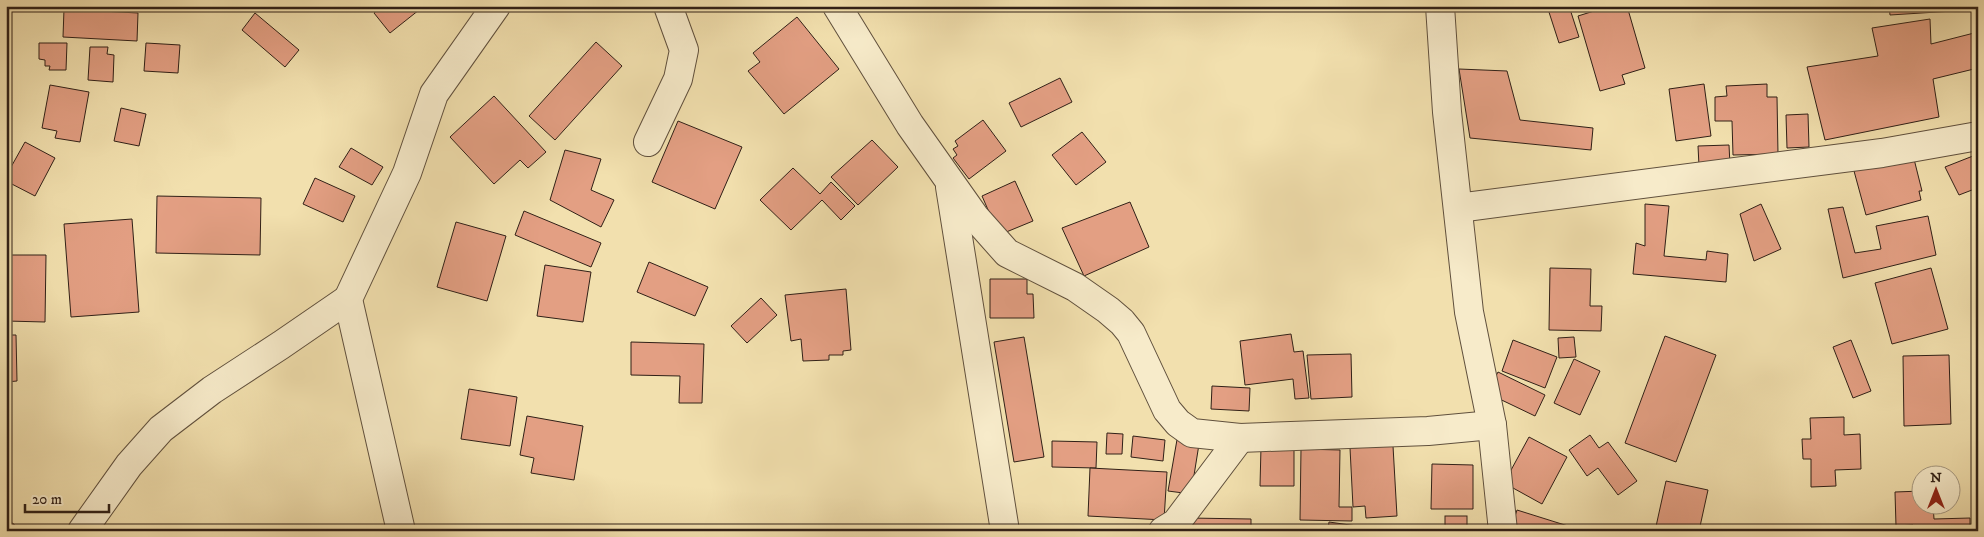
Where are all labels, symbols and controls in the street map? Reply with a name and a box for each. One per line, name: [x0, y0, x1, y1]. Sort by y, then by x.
north arrow: [1912, 464, 1962, 514]
text: N: [1930, 469, 1942, 487]
scale bar: [25, 482, 109, 514]
text: 20 m: [32, 490, 62, 509]

